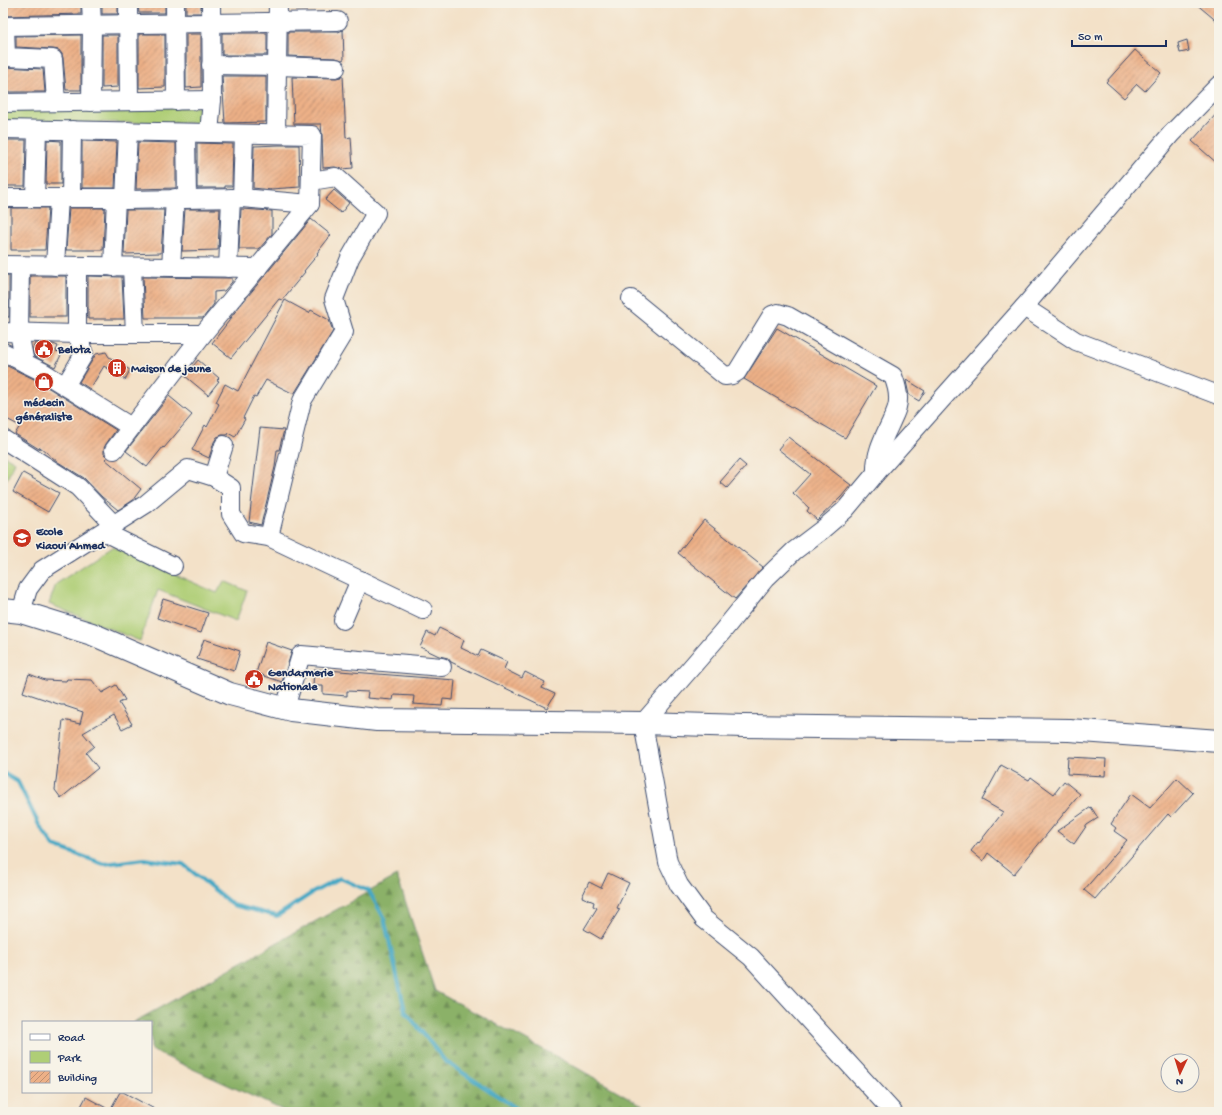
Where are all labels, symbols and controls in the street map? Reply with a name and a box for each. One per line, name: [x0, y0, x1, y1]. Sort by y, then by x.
scale bar: [1072, 22, 1166, 48]
text: 50 m: [1078, 31, 1103, 45]
public building icon: Belota: [33, 338, 55, 360]
place label: Belota: [57, 344, 92, 358]
building icon: Maison de jeune: [106, 357, 128, 379]
place label: Maison de jeune: [131, 363, 212, 377]
shop icon: médecin généraliste: [33, 371, 55, 393]
place label: médecin généraliste: [15, 397, 73, 425]
place label: Ecole Kiaoui Ahmed: [35, 526, 106, 554]
school or university icon: Ecole Kiaoui Ahmed: [11, 527, 33, 549]
place label: Gendarmerie Nationale: [268, 667, 334, 695]
public building icon: Gendarmerie Nationale: [243, 668, 265, 690]
legend: [22, 1021, 152, 1093]
text: Road: [58, 1032, 85, 1046]
text: Park: [57, 1052, 83, 1066]
north arrow: [1160, 1053, 1200, 1093]
text: Building: [57, 1072, 97, 1086]
text: N: [1175, 1075, 1183, 1087]

